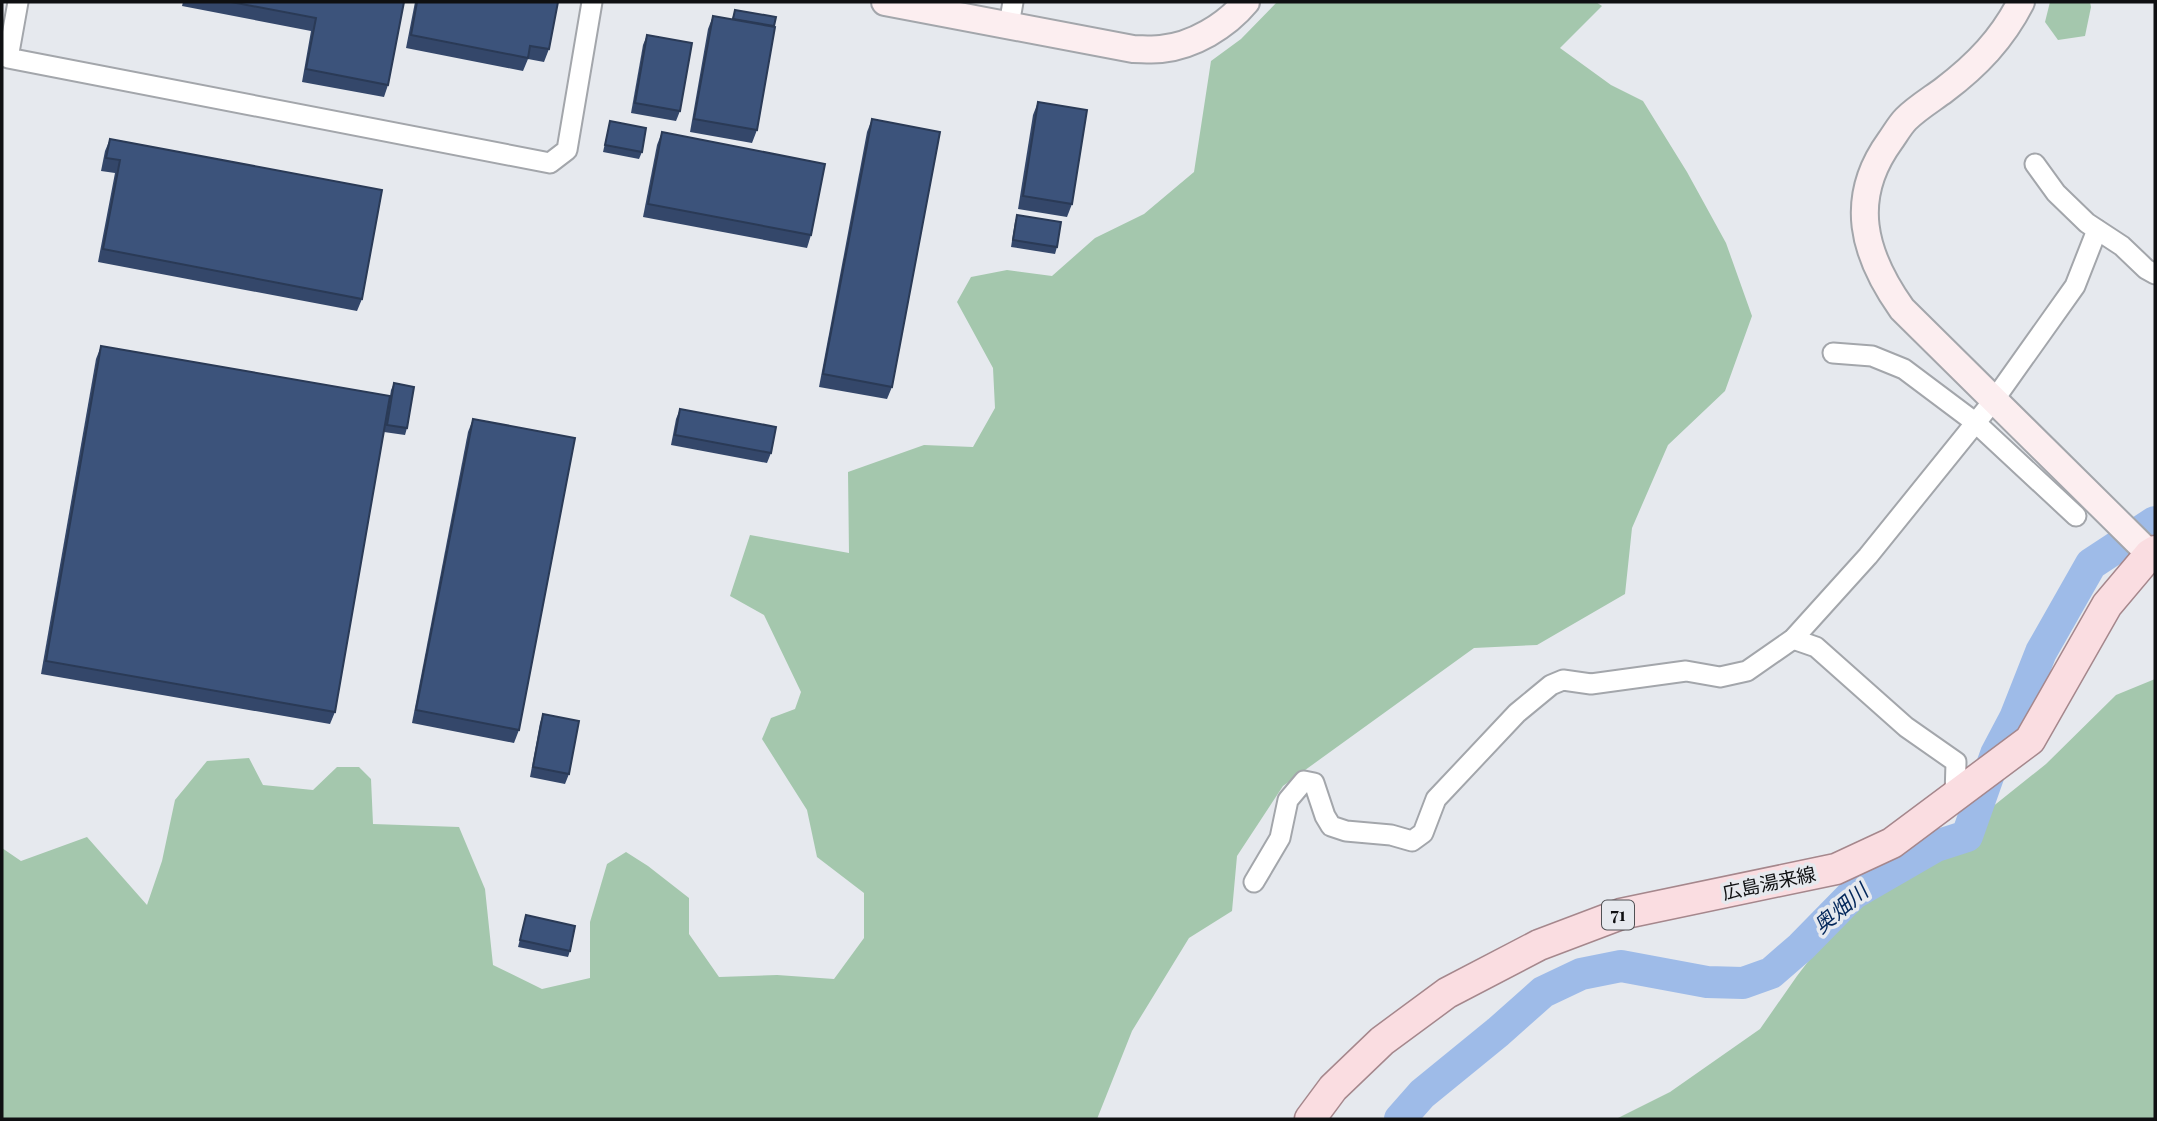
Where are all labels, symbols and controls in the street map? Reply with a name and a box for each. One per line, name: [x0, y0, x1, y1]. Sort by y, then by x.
street label: 広島湯来線: [1720, 859, 1818, 905]
water label: 奥畑川: [1807, 875, 1874, 938]
road number: 71: [1602, 900, 1634, 930]

